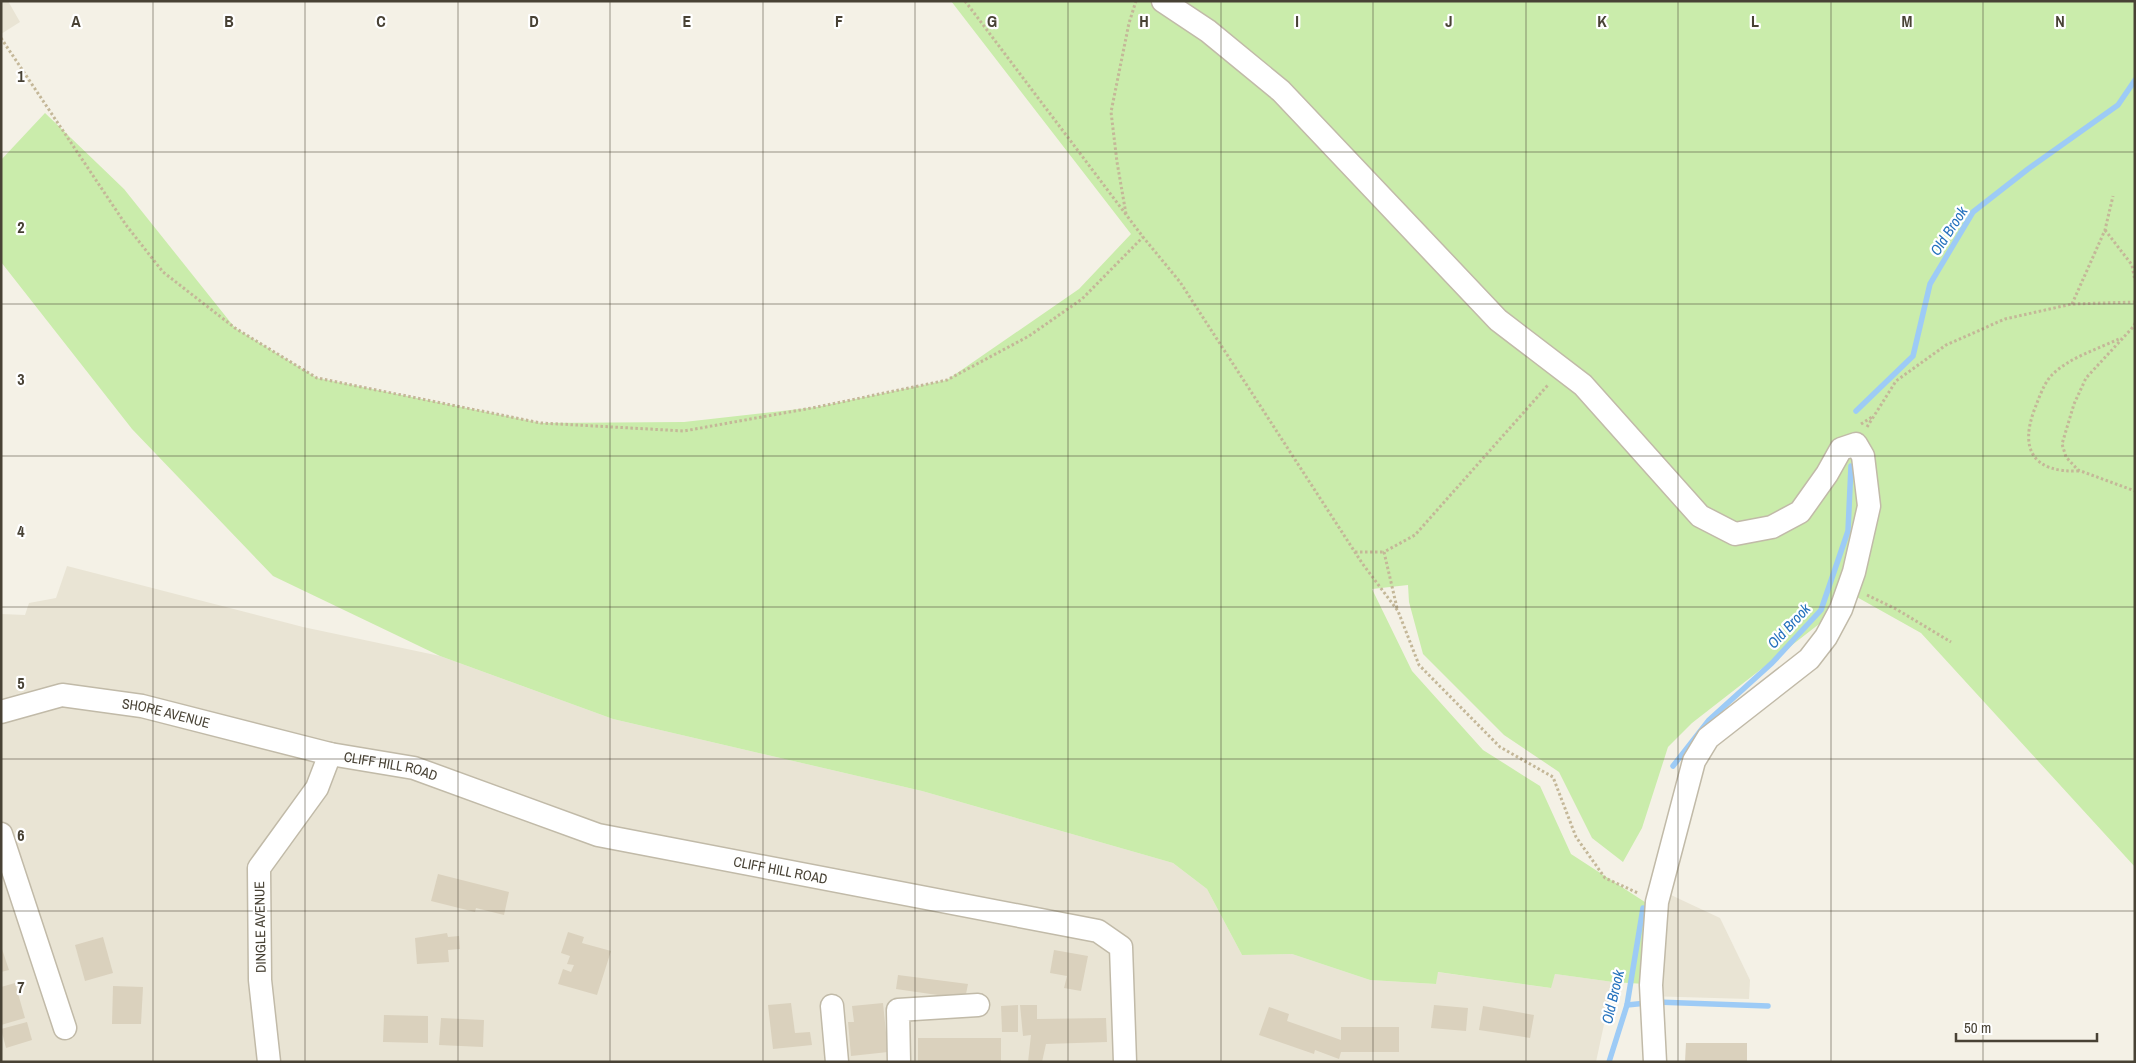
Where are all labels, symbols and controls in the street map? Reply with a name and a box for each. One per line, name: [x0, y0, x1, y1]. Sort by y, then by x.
text: A: [71, 10, 81, 32]
text: B: [224, 10, 234, 32]
text: C: [376, 10, 386, 32]
text: D: [529, 10, 539, 32]
text: E: [683, 10, 692, 32]
text: F: [835, 10, 843, 32]
text: G: [987, 10, 997, 32]
text: H: [1139, 10, 1149, 32]
text: I: [1295, 10, 1299, 32]
text: J: [1445, 10, 1453, 32]
text: K: [1597, 10, 1607, 32]
text: L: [1751, 10, 1759, 32]
text: M: [1902, 10, 1913, 32]
text: N: [2055, 10, 2065, 32]
text: 1: [17, 65, 25, 87]
water label: Old Brook: [1925, 201, 1973, 259]
text: 2: [17, 216, 25, 238]
text: 3: [17, 368, 25, 390]
text: 4: [17, 520, 25, 542]
water label: Old Brook: [1762, 598, 1816, 653]
text: 5: [17, 672, 25, 694]
street label: SHORE AVENUE: [121, 694, 212, 732]
street label: CLIFF HILL ROAD: [343, 747, 440, 785]
text: 6: [17, 824, 25, 846]
street label: CLIFF HILL ROAD: [732, 852, 829, 888]
street label: DINGLE AVENUE: [250, 881, 270, 973]
water label: Old Brook: [1596, 967, 1629, 1026]
text: 7: [17, 976, 25, 998]
scale bar: [1956, 1010, 2097, 1042]
text: 50 m: [1964, 1017, 1991, 1038]

